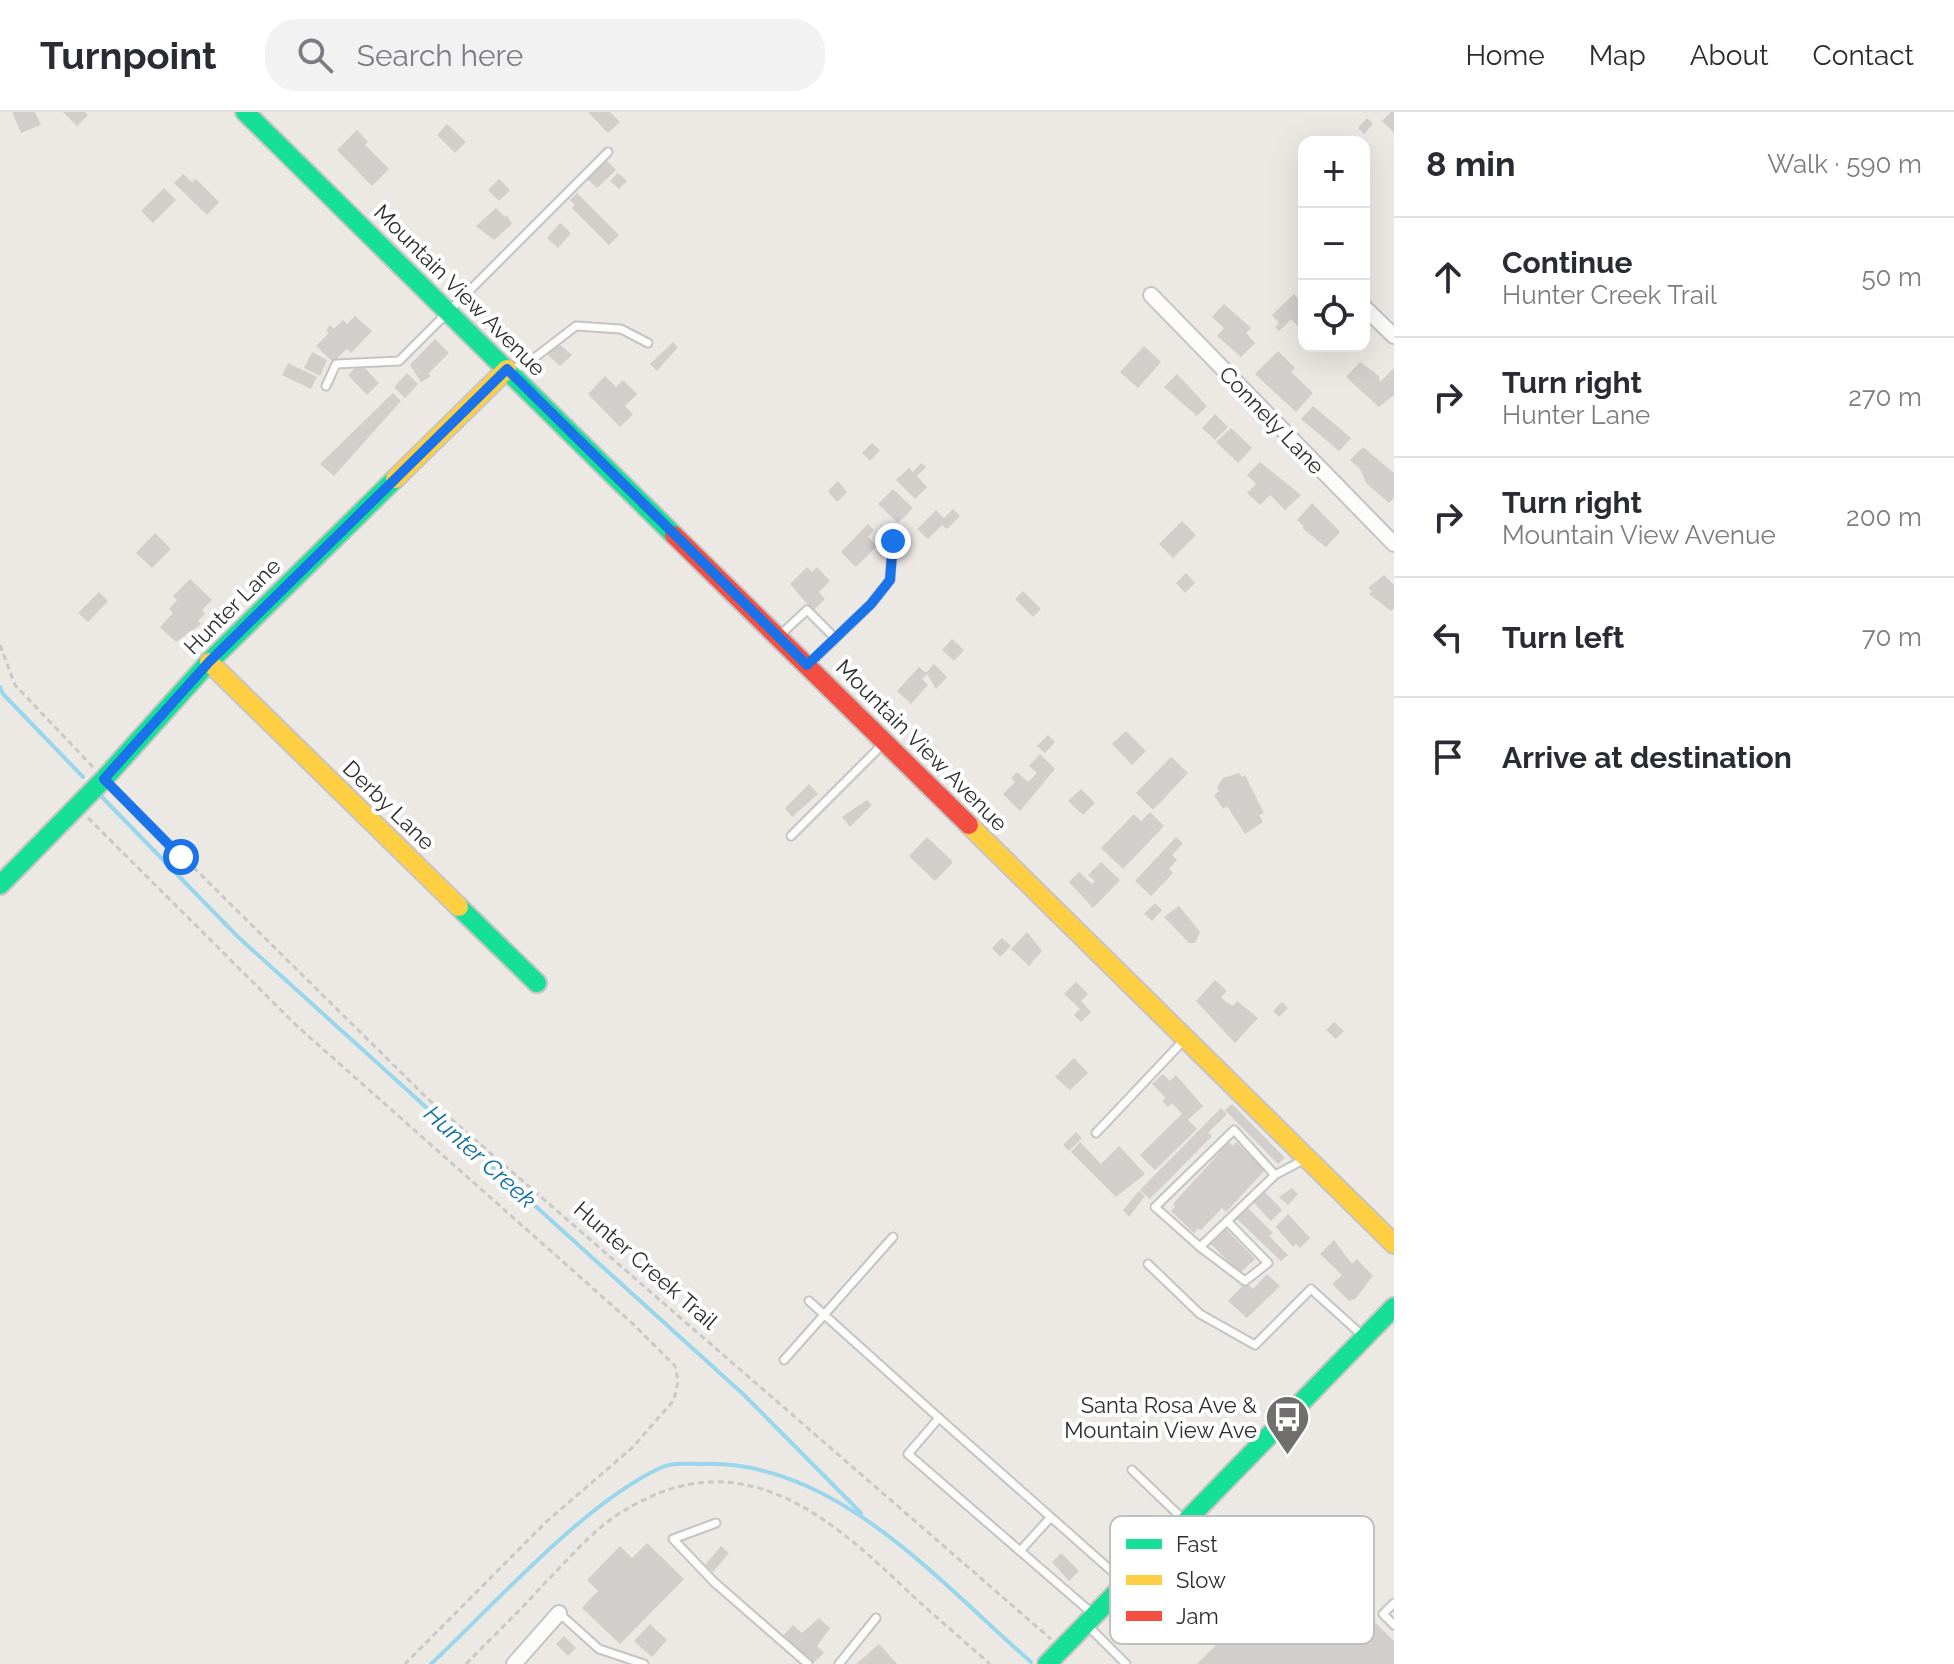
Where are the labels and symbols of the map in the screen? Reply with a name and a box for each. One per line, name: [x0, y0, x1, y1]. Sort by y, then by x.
street label: Mountain View Avenue: [369, 199, 551, 381]
street label: Connely Lane: [1214, 361, 1330, 479]
route end: [875, 523, 911, 559]
street label: Hunter Lane: [178, 552, 286, 660]
street label: Mountain View Avenue: [831, 654, 1013, 836]
street label: Derby Lane: [338, 755, 440, 855]
route start: [163, 839, 199, 875]
water label: Hunter Creek: [419, 1099, 542, 1214]
street label: Hunter Creek Trail: [569, 1196, 723, 1334]
place label: Santa Rosa Ave & Mountain View Ave: [1064, 1392, 1257, 1443]
bus stop icon: Santa Rosa Ave & Mountain View Ave: [1264, 1394, 1312, 1457]
legend: [1110, 1516, 1374, 1644]
text: Fast: [1176, 1531, 1218, 1557]
text: Slow: [1176, 1567, 1226, 1593]
text: Jam: [1176, 1603, 1219, 1629]

